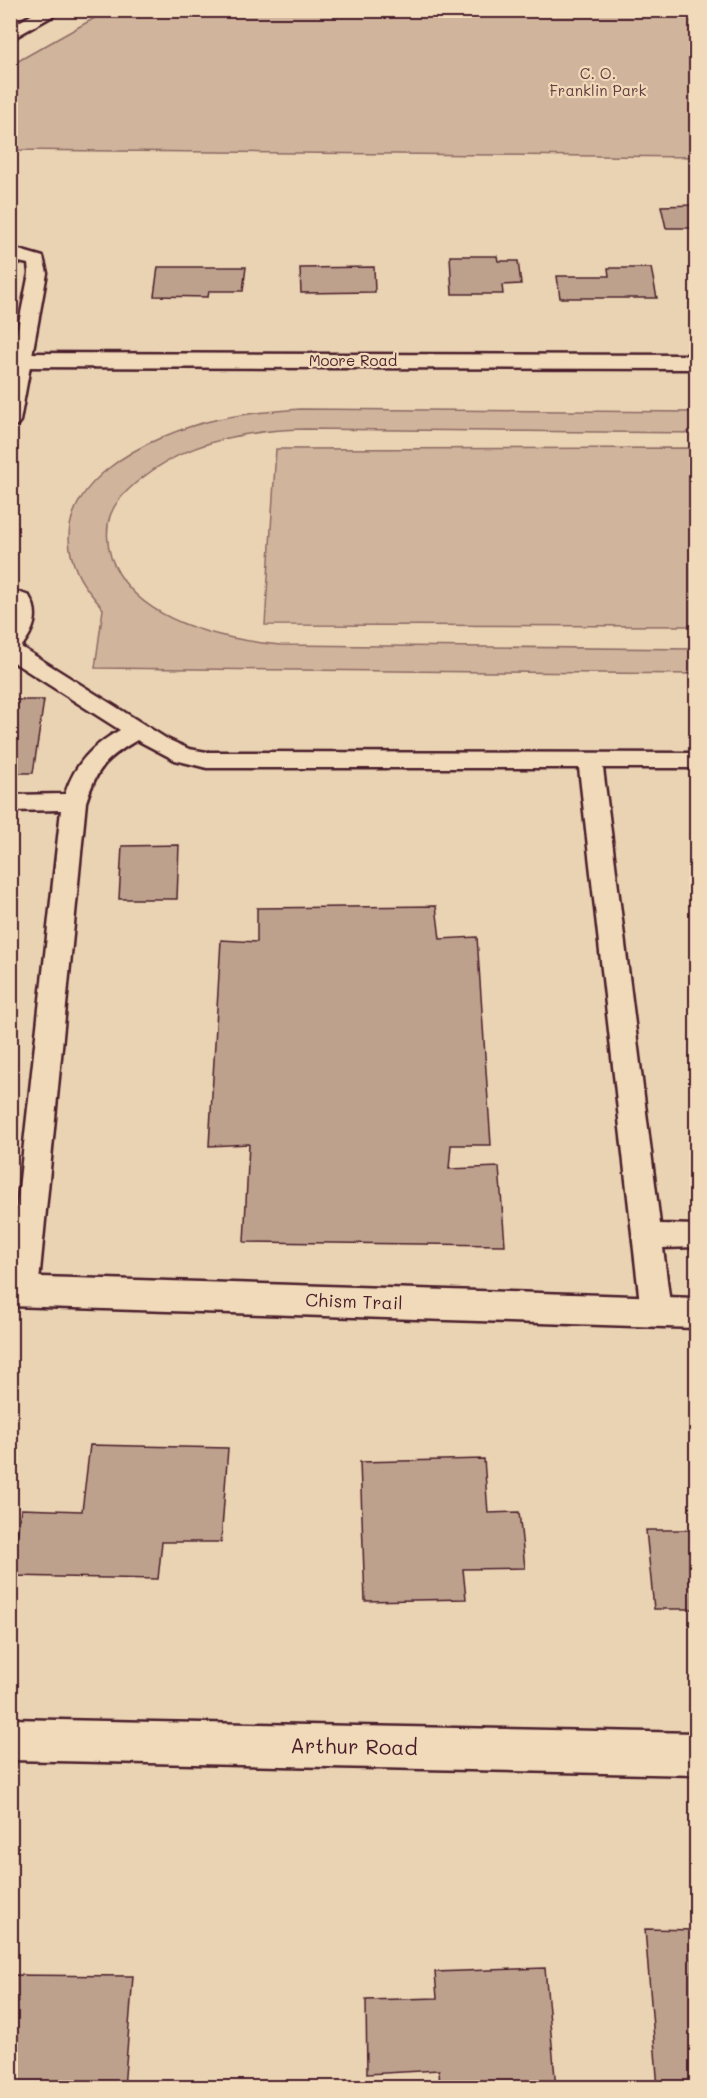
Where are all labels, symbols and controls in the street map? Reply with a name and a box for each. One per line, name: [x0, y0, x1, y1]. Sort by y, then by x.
park label: C. O. Franklin Park: [549, 63, 647, 100]
street label: Moore Road: [309, 350, 397, 370]
street label: Chism Trail: [305, 1287, 403, 1315]
street label: Arthur Road: [290, 1731, 418, 1760]

